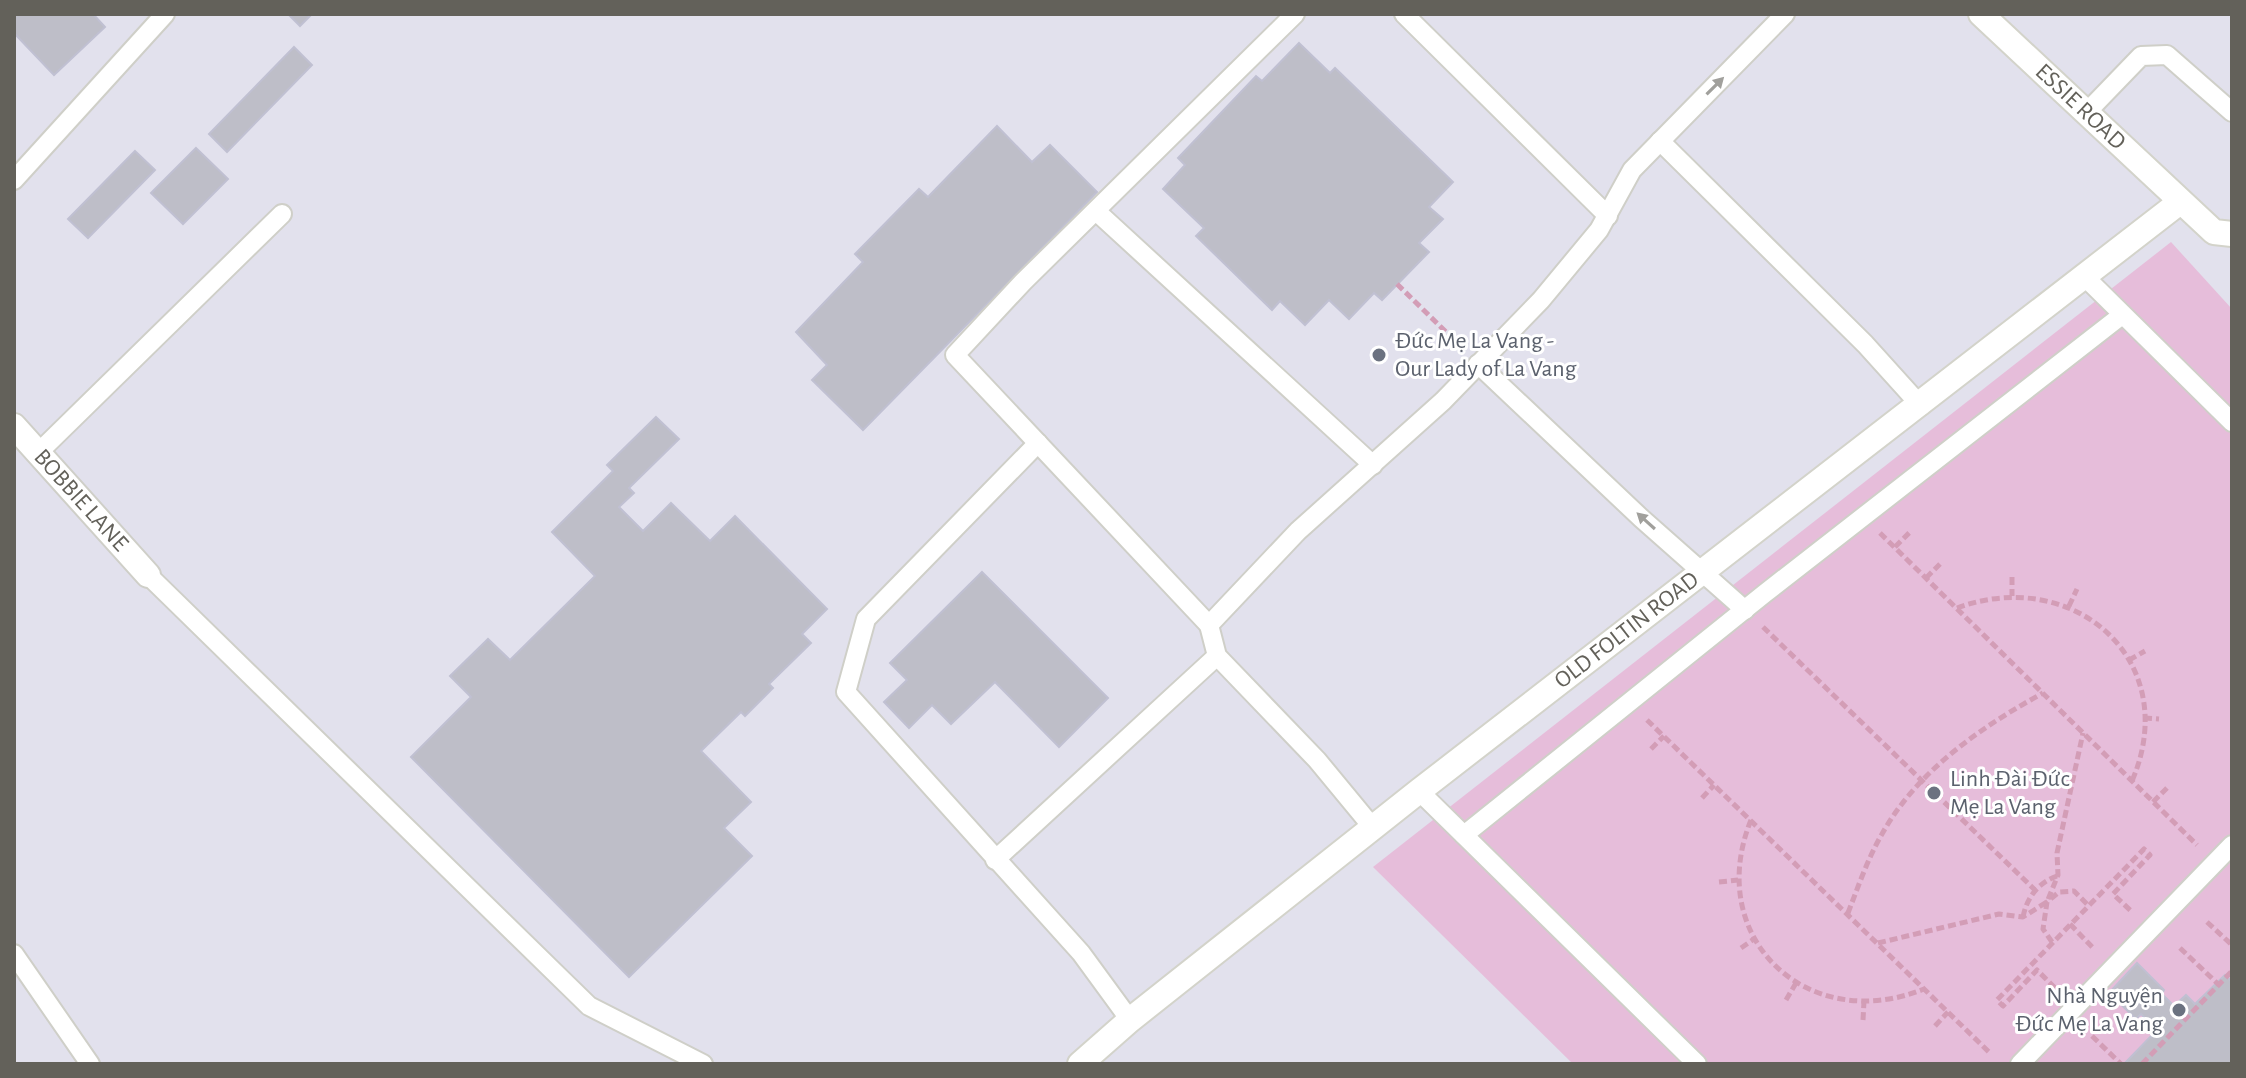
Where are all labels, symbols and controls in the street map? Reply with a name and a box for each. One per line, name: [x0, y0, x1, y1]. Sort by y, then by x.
street label: ESSIE ROAD: [2031, 59, 2130, 154]
one-way arrow: [1705, 77, 1724, 96]
place label: Đức Mẹ La Vang - Our Lady of La Vang: [1395, 329, 1577, 381]
marker: Đức Mẹ La Vang - Our Lady of La Vang: [1370, 346, 1388, 364]
street label: BOBBIE LANE: [29, 445, 133, 556]
one-way arrow: [1636, 513, 1655, 531]
street label: OLD FOLTIN ROAD: [1550, 567, 1703, 693]
place label: Linh Đài Đức Mẹ La Vang: [1950, 767, 2070, 819]
marker: Linh Đài Đức Mẹ La Vang: [1925, 784, 1943, 802]
place label: Nhà Nguyện Đức Mẹ La Vang: [2015, 984, 2163, 1036]
marker: Nhà Nguyện Đức Mẹ La Vang: [2170, 1001, 2188, 1019]

